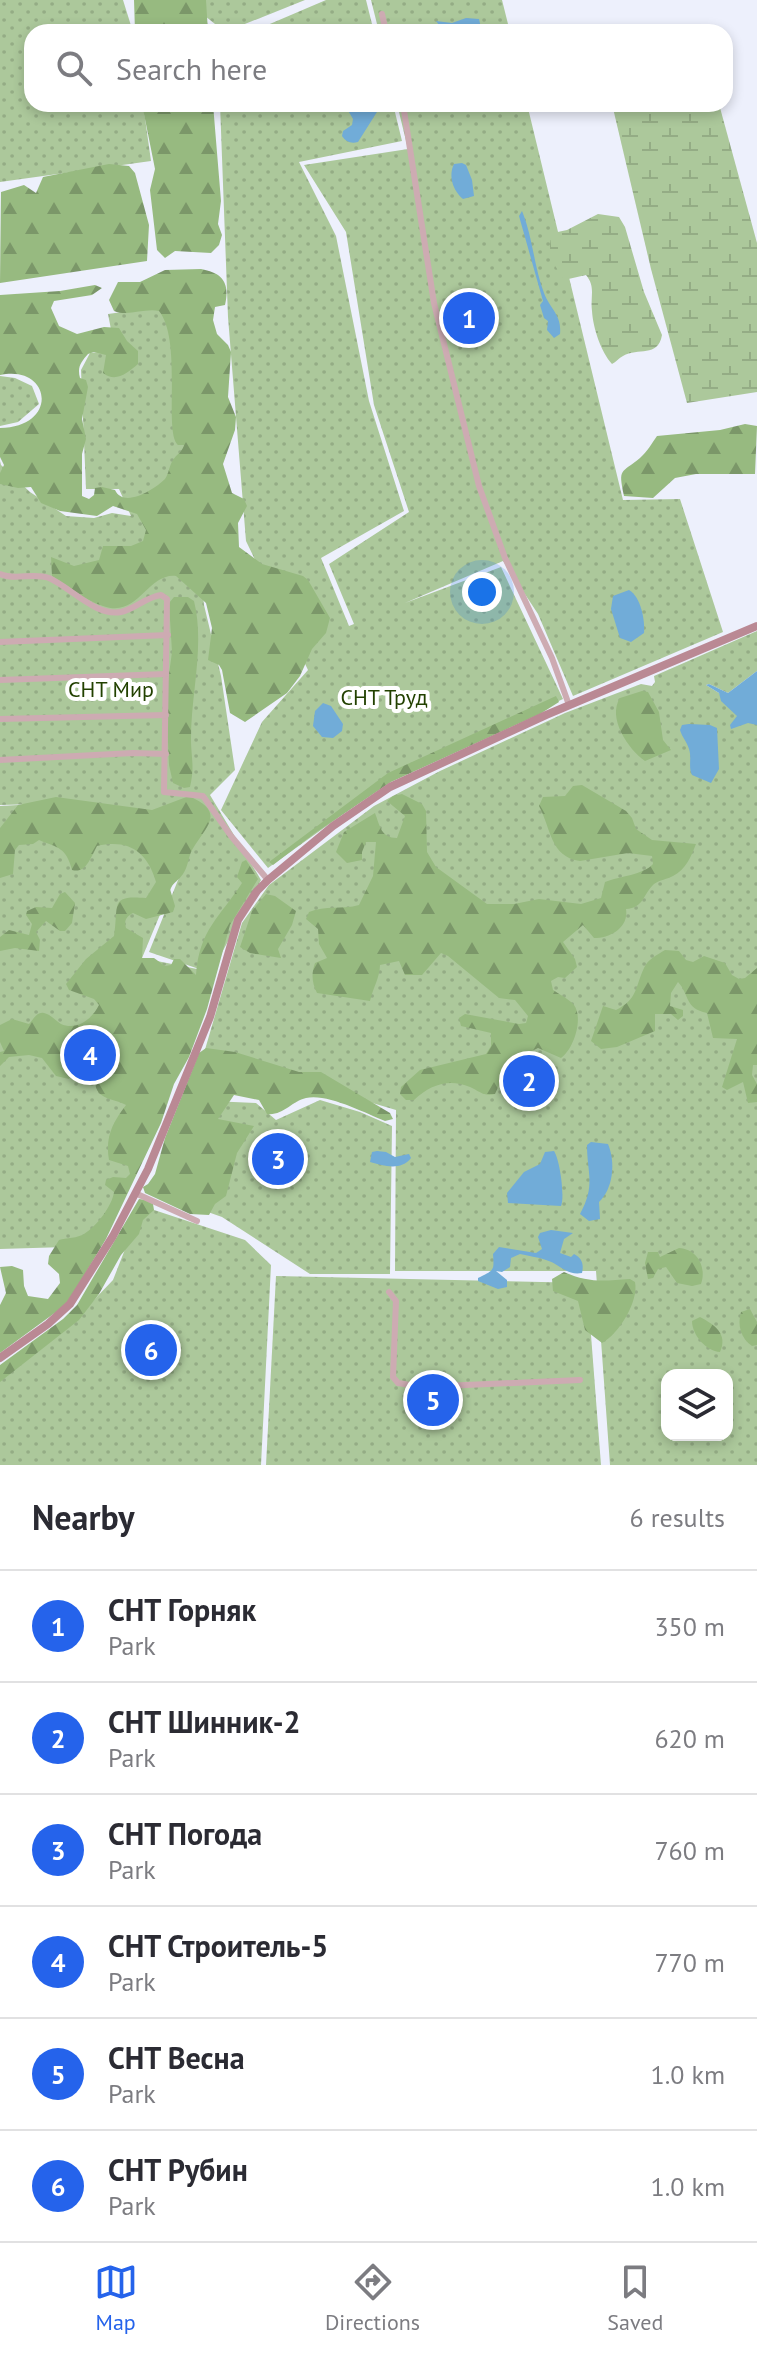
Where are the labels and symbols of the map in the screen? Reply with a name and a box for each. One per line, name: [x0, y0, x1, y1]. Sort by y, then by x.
pin: 1: [443, 288, 495, 348]
your location: [462, 572, 502, 612]
park label: СНТ Мир: [68, 675, 154, 703]
park label: СНТ Труд: [340, 683, 428, 711]
pin: 4: [64, 1025, 116, 1085]
pin: 2: [503, 1051, 555, 1111]
pin: 3: [252, 1129, 304, 1189]
pin: 6: [125, 1320, 177, 1380]
pin: 5: [407, 1370, 459, 1430]

